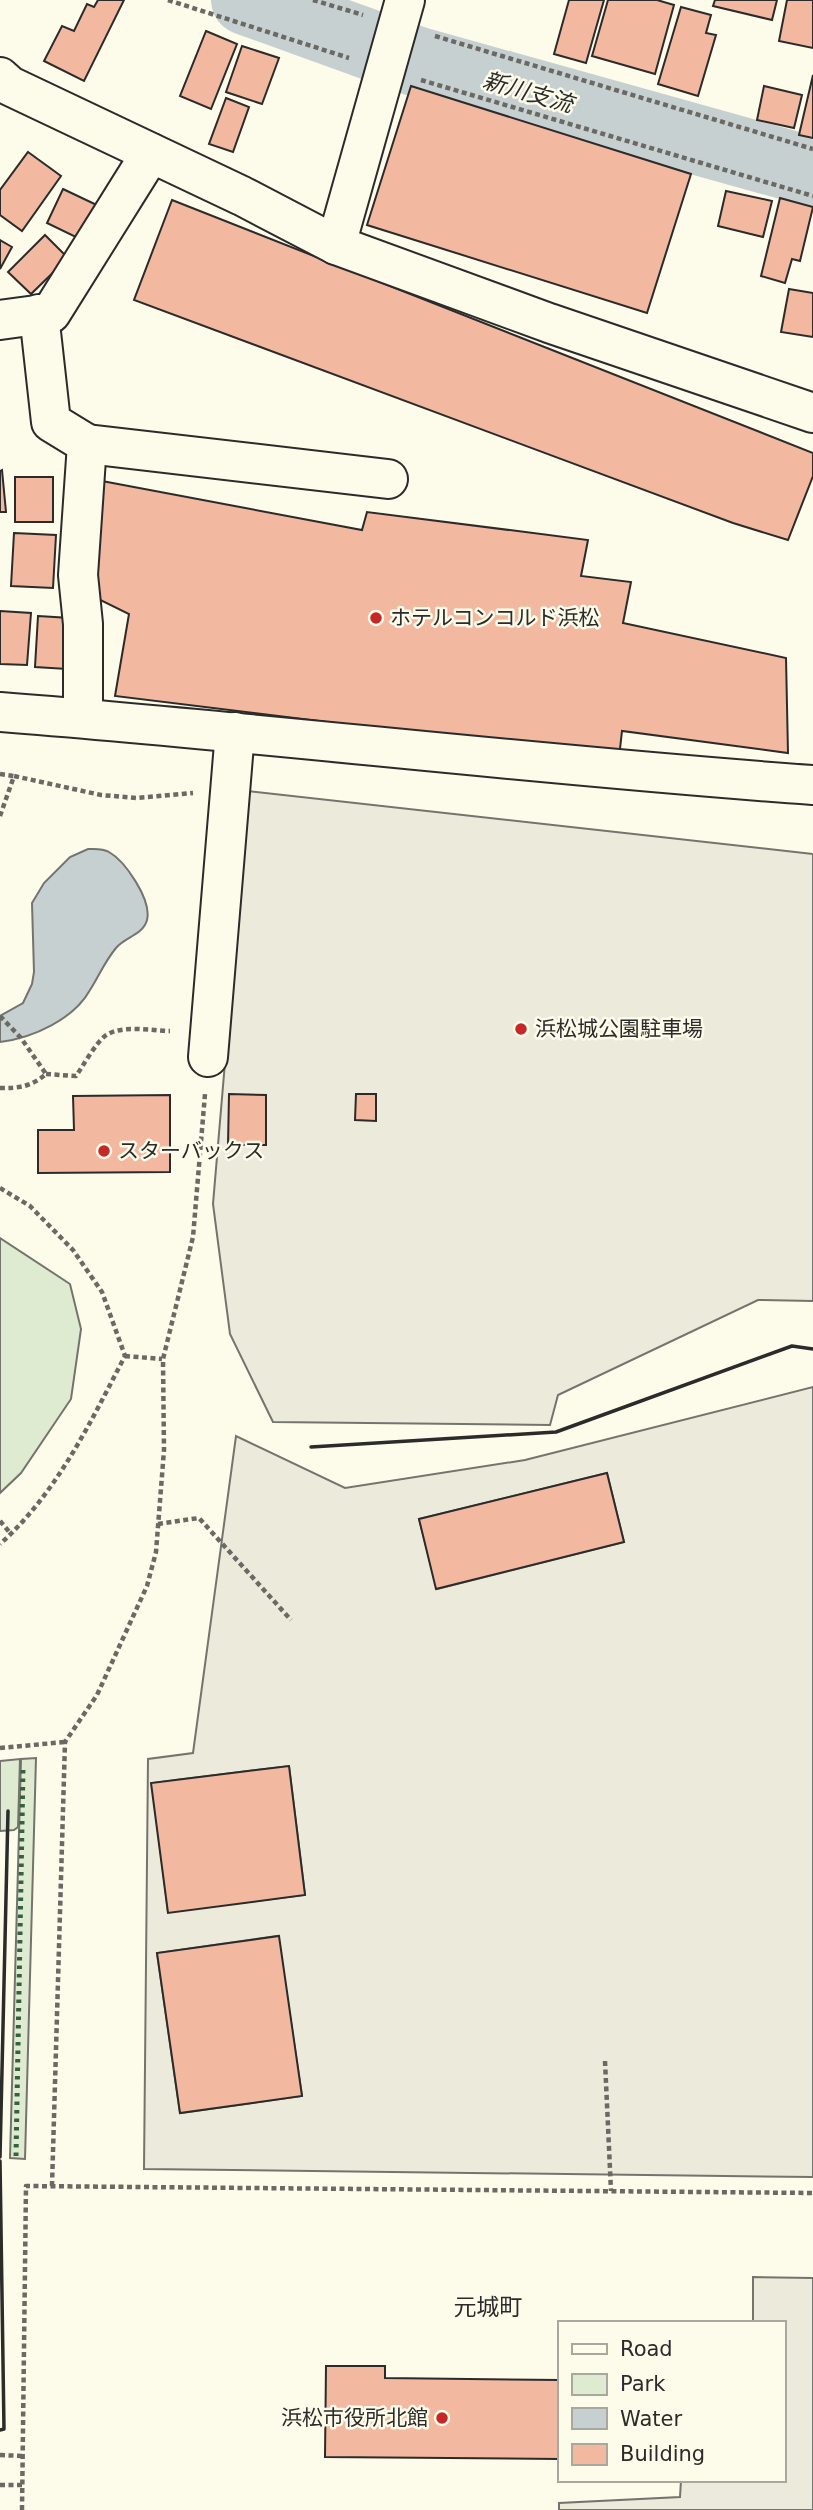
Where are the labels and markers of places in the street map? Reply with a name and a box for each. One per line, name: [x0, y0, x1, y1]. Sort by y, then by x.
place label: ホテルコンコルド浜松: [390, 606, 600, 630]
marker: ホテルコンコルド浜松: [368, 610, 384, 626]
place label: 浜松城公園駐車場: [535, 1017, 703, 1041]
marker: 浜松城公園駐車場: [513, 1021, 529, 1037]
place label: スターバックス: [118, 1139, 264, 1163]
marker: スターバックス: [96, 1143, 112, 1159]
place label: 浜松市役所北館: [281, 2406, 428, 2430]
marker: 浜松市役所北館: [434, 2410, 450, 2426]

